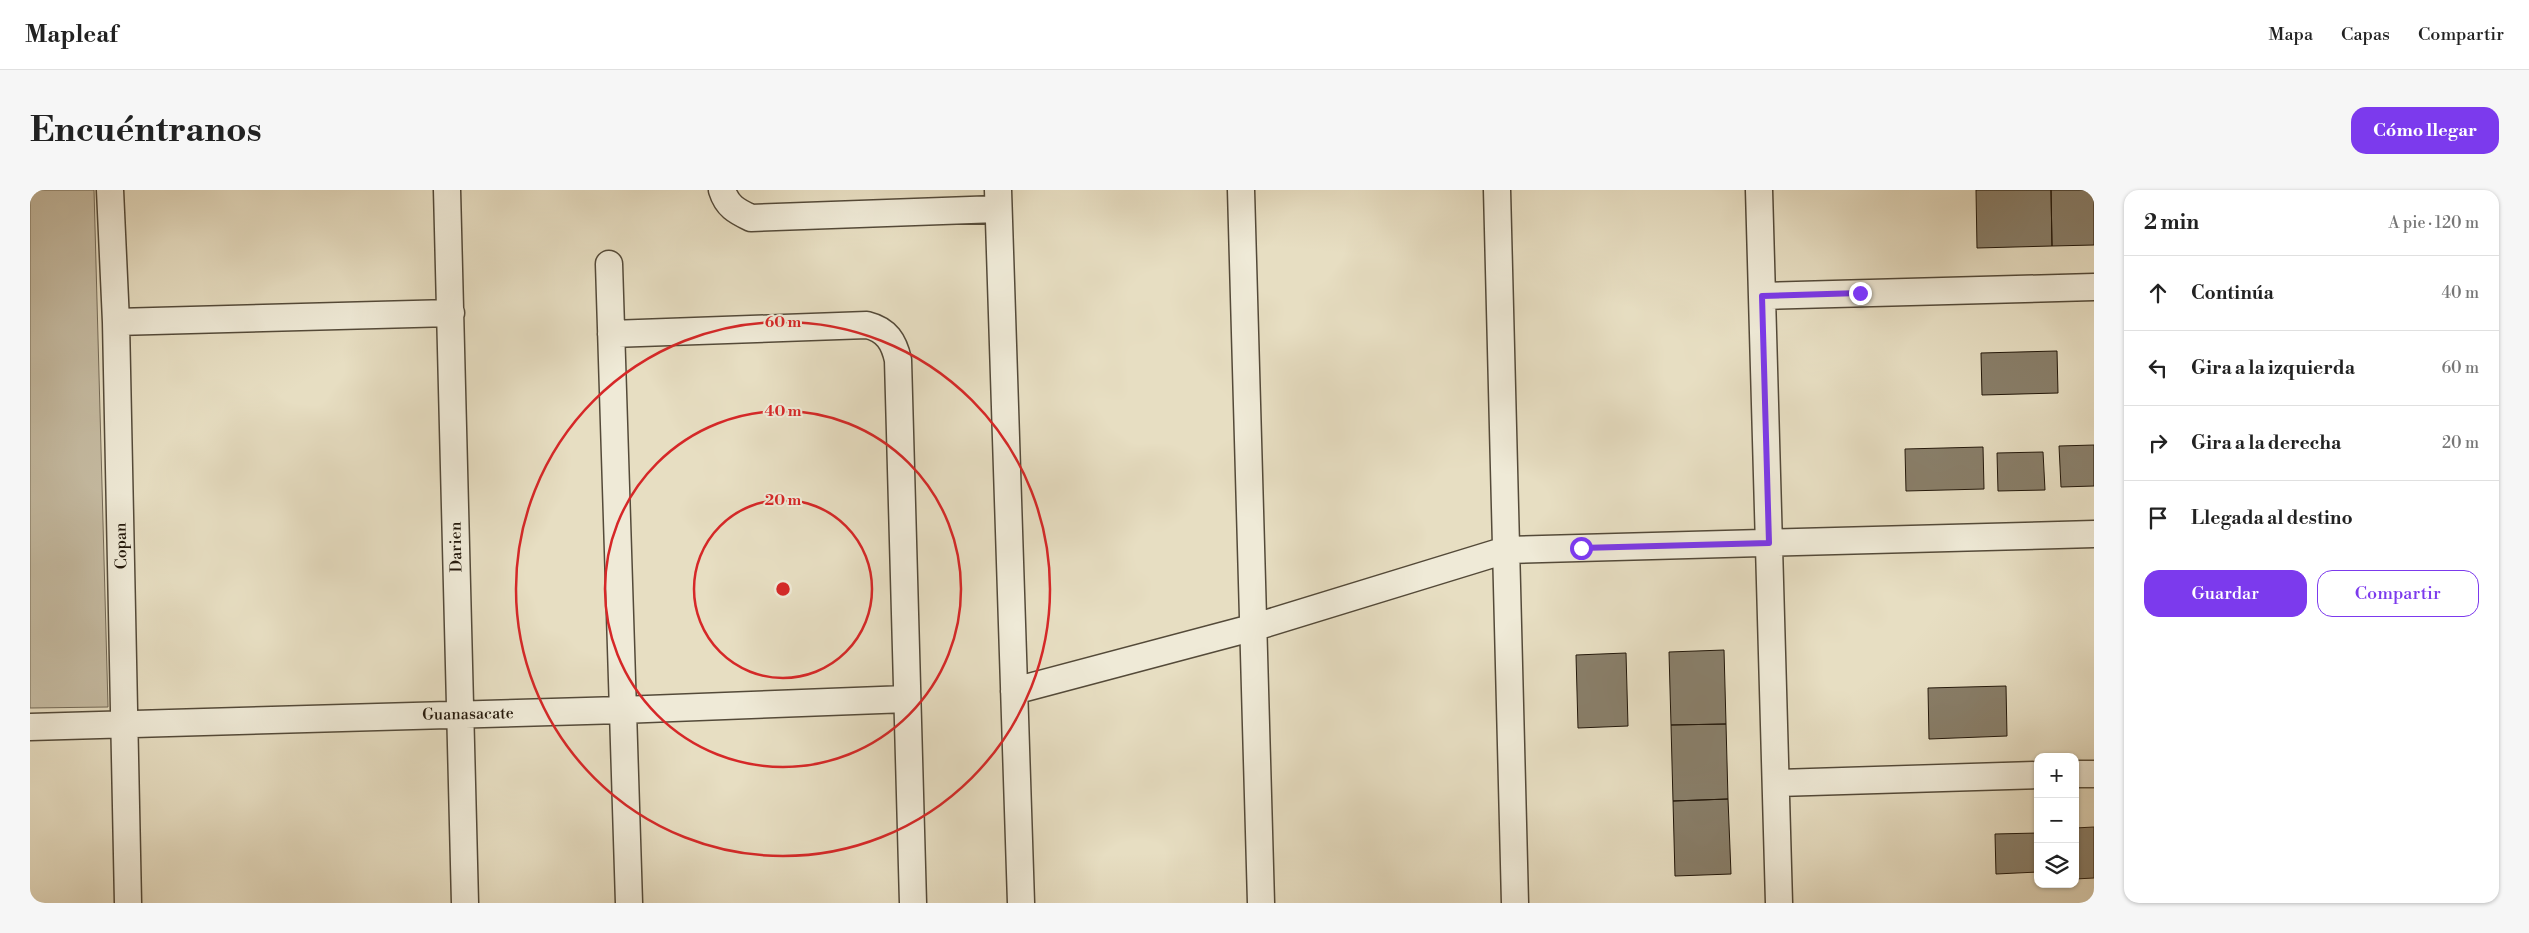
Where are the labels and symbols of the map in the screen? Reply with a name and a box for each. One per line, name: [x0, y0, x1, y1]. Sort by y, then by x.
route end: [1849, 282, 1872, 305]
text: 60 m: [765, 313, 802, 332]
text: 40 m: [764, 402, 802, 421]
text: 20 m: [765, 491, 802, 510]
street label: Darien: [446, 521, 466, 572]
street label: Copan: [111, 522, 131, 570]
route start: [1570, 537, 1593, 560]
centre of rings: [774, 580, 792, 598]
street label: Guanasacate: [422, 703, 514, 725]

